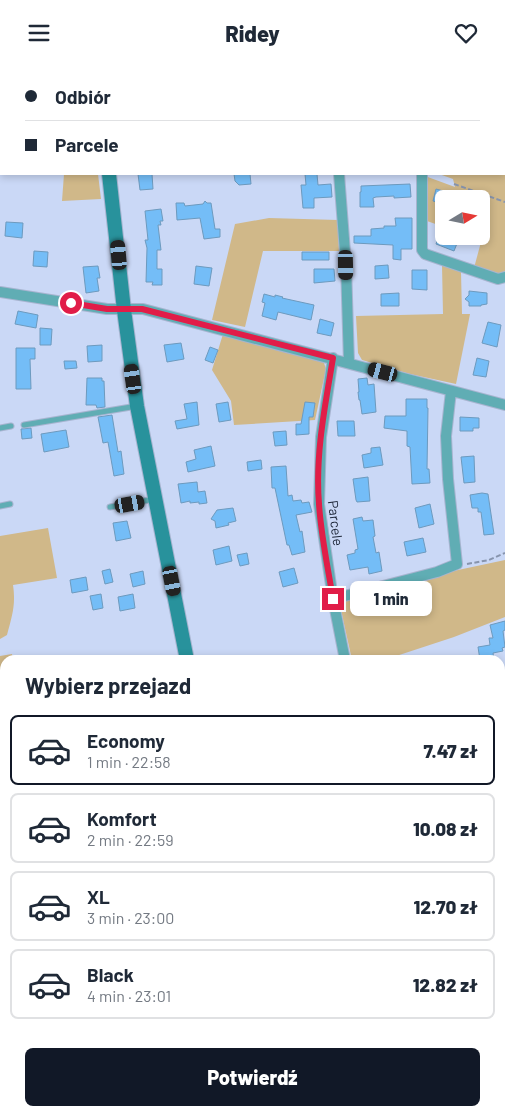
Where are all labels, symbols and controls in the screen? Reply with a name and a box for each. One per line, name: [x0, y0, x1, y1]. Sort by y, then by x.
icon: menu: [25, 19, 53, 47]
icon: heart: [452, 19, 480, 47]
text: Ridey: [225, 20, 280, 46]
text: Odbiór: [55, 85, 111, 108]
text: Parcele: [55, 133, 119, 156]
north arrow: [435, 190, 490, 245]
map controls: [435, 190, 490, 245]
car: [110, 239, 127, 271]
car: [338, 250, 353, 280]
route start: [60, 292, 82, 314]
car: [366, 361, 399, 383]
car: [123, 363, 142, 395]
car: [113, 494, 146, 514]
street label: Parcele: [325, 499, 347, 547]
car: [161, 565, 182, 597]
callout: 1 min: [350, 581, 433, 617]
route end: [322, 588, 344, 610]
text: 1 min: [373, 589, 409, 608]
text: Wybierz przejazd: [25, 672, 191, 698]
icon: car: [27, 728, 72, 773]
text: Economy: [87, 729, 165, 752]
text: 7.47 zł: [423, 739, 478, 762]
text: 1 min · 22:58: [87, 752, 171, 771]
icon: car: [27, 806, 72, 851]
text: Komfort: [87, 807, 157, 830]
text: 10.08 zł: [413, 817, 478, 840]
text: 2 min · 22:59: [87, 830, 174, 849]
icon: car: [27, 884, 72, 929]
text: XL: [87, 885, 110, 908]
text: 12.70 zł: [413, 895, 478, 918]
text: 3 min · 23:00: [87, 908, 174, 927]
icon: car: [27, 962, 72, 1007]
text: Black: [87, 963, 134, 986]
text: 12.82 zł: [413, 973, 478, 996]
text: 4 min · 23:01: [87, 986, 171, 1005]
button: Potwierdź: [25, 1048, 480, 1106]

